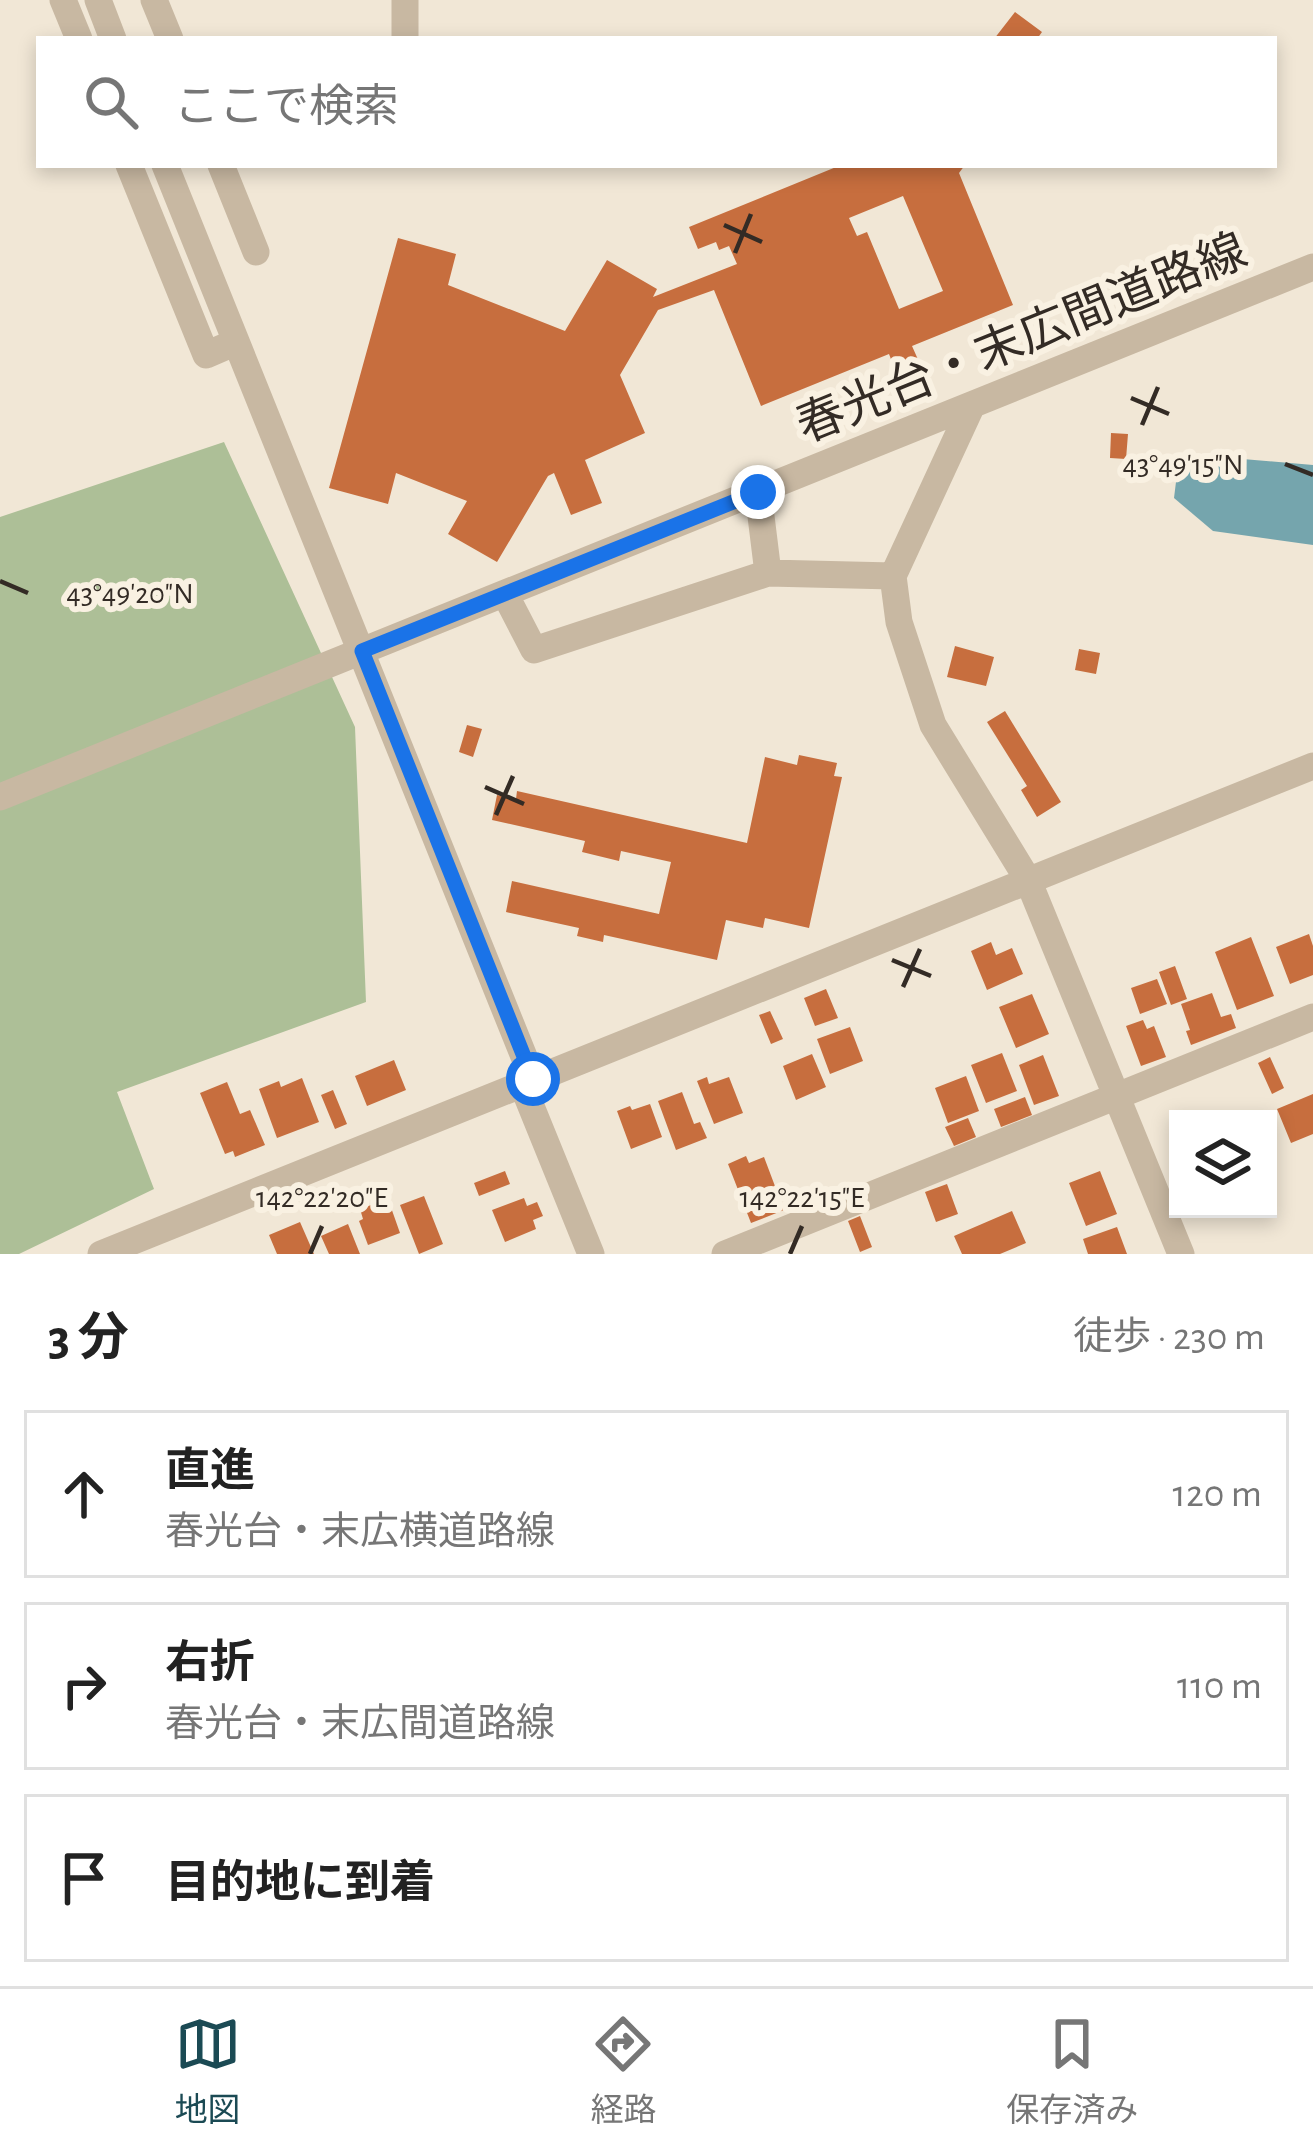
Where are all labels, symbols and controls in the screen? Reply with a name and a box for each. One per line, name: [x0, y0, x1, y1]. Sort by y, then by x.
search box: [36, 36, 1277, 168]
icon: search: [78, 69, 144, 135]
text: ここで検索: [174, 85, 399, 130]
street label: 春光台・末広間道路線: [789, 225, 1254, 452]
text: 43°49'15"N: [1123, 450, 1243, 480]
route end: [731, 465, 785, 519]
text: 43°49'20"N: [66, 579, 194, 609]
route start: [506, 1052, 560, 1106]
map controls: [1169, 1110, 1277, 1218]
button: layers: [1169, 1110, 1277, 1218]
text: 142°22'20"E: [256, 1183, 388, 1213]
text: 142°22'15"E: [739, 1183, 865, 1213]
text: 3 分: [48, 1313, 129, 1364]
text: 徒歩 · 230 m: [1073, 1318, 1265, 1357]
text: 直進: [165, 1449, 255, 1494]
icon: ahead: [51, 1461, 117, 1527]
text: 120 m: [1173, 1475, 1262, 1514]
text: 春光台・末広横道路線: [165, 1513, 555, 1552]
text: 右折: [165, 1641, 255, 1686]
icon: right: [51, 1653, 117, 1719]
text: 110 m: [1177, 1667, 1262, 1706]
text: 春光台・末広間道路線: [165, 1705, 555, 1744]
icon: arrive: [51, 1845, 117, 1911]
text: 目的地に到着: [165, 1861, 435, 1906]
tab: 地図: [175, 2011, 241, 2132]
tab: 経路: [590, 2011, 656, 2132]
tab: 保存済み: [1006, 2011, 1138, 2132]

